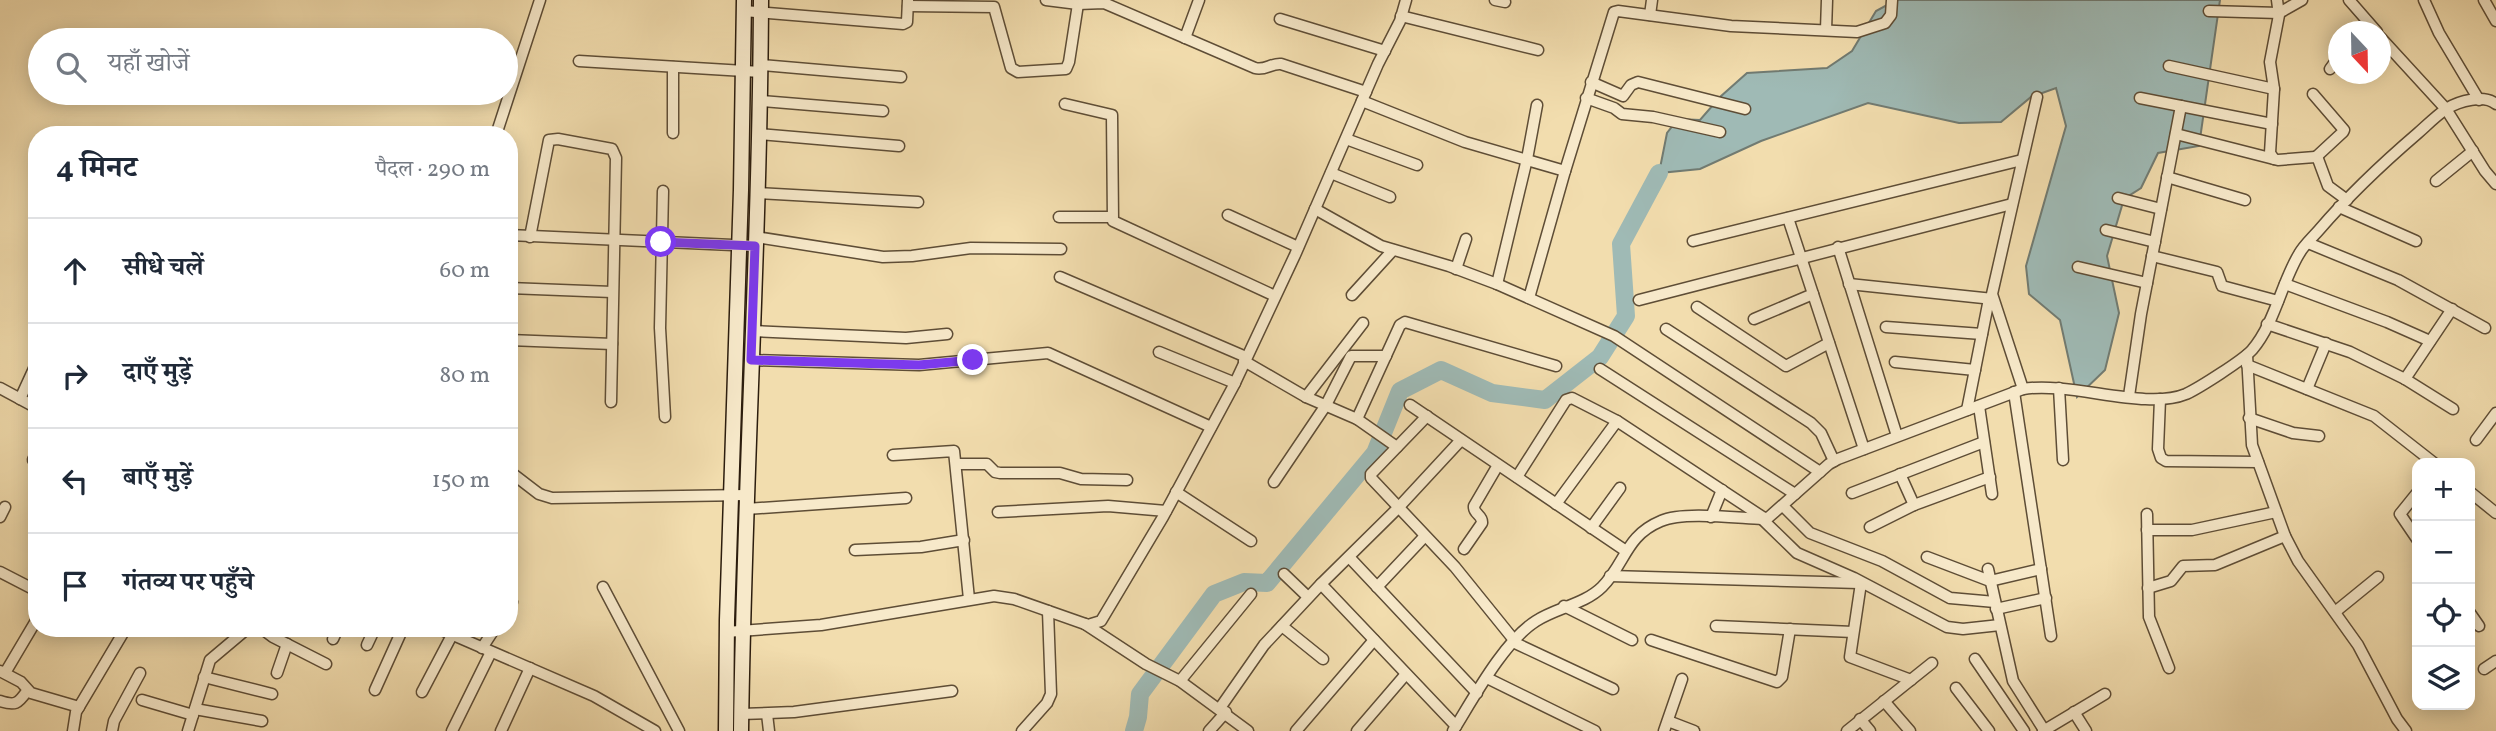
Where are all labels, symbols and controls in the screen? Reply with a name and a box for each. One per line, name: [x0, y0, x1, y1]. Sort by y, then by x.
north arrow: [2328, 21, 2391, 84]
search box: [28, 28, 518, 105]
text: यहाँ खोजें: [108, 46, 189, 82]
icon: search: [52, 48, 90, 86]
text: 4 मिनट: [56, 148, 137, 190]
text: पैदल · 290 m: [375, 154, 490, 186]
route start: [645, 226, 676, 257]
text: सीधे चलें: [123, 250, 204, 286]
icon: ahead: [56, 252, 94, 290]
text: 60 m: [440, 255, 490, 287]
route end: [957, 344, 988, 375]
text: दाएँ मुड़ें: [123, 355, 192, 391]
icon: right: [56, 357, 94, 395]
text: 80 m: [440, 360, 490, 392]
map controls: [2412, 458, 2475, 710]
button: +: [2412, 458, 2475, 521]
text: बाएँ मुड़ें: [123, 460, 193, 496]
icon: left: [56, 462, 94, 500]
text: 150 m: [432, 465, 490, 497]
button: −: [2412, 521, 2475, 584]
text: गंतव्य पर पहुँचे: [123, 565, 254, 601]
icon: arrive: [56, 567, 94, 605]
button: locate: [2412, 584, 2475, 647]
button: layers: [2412, 647, 2475, 710]

